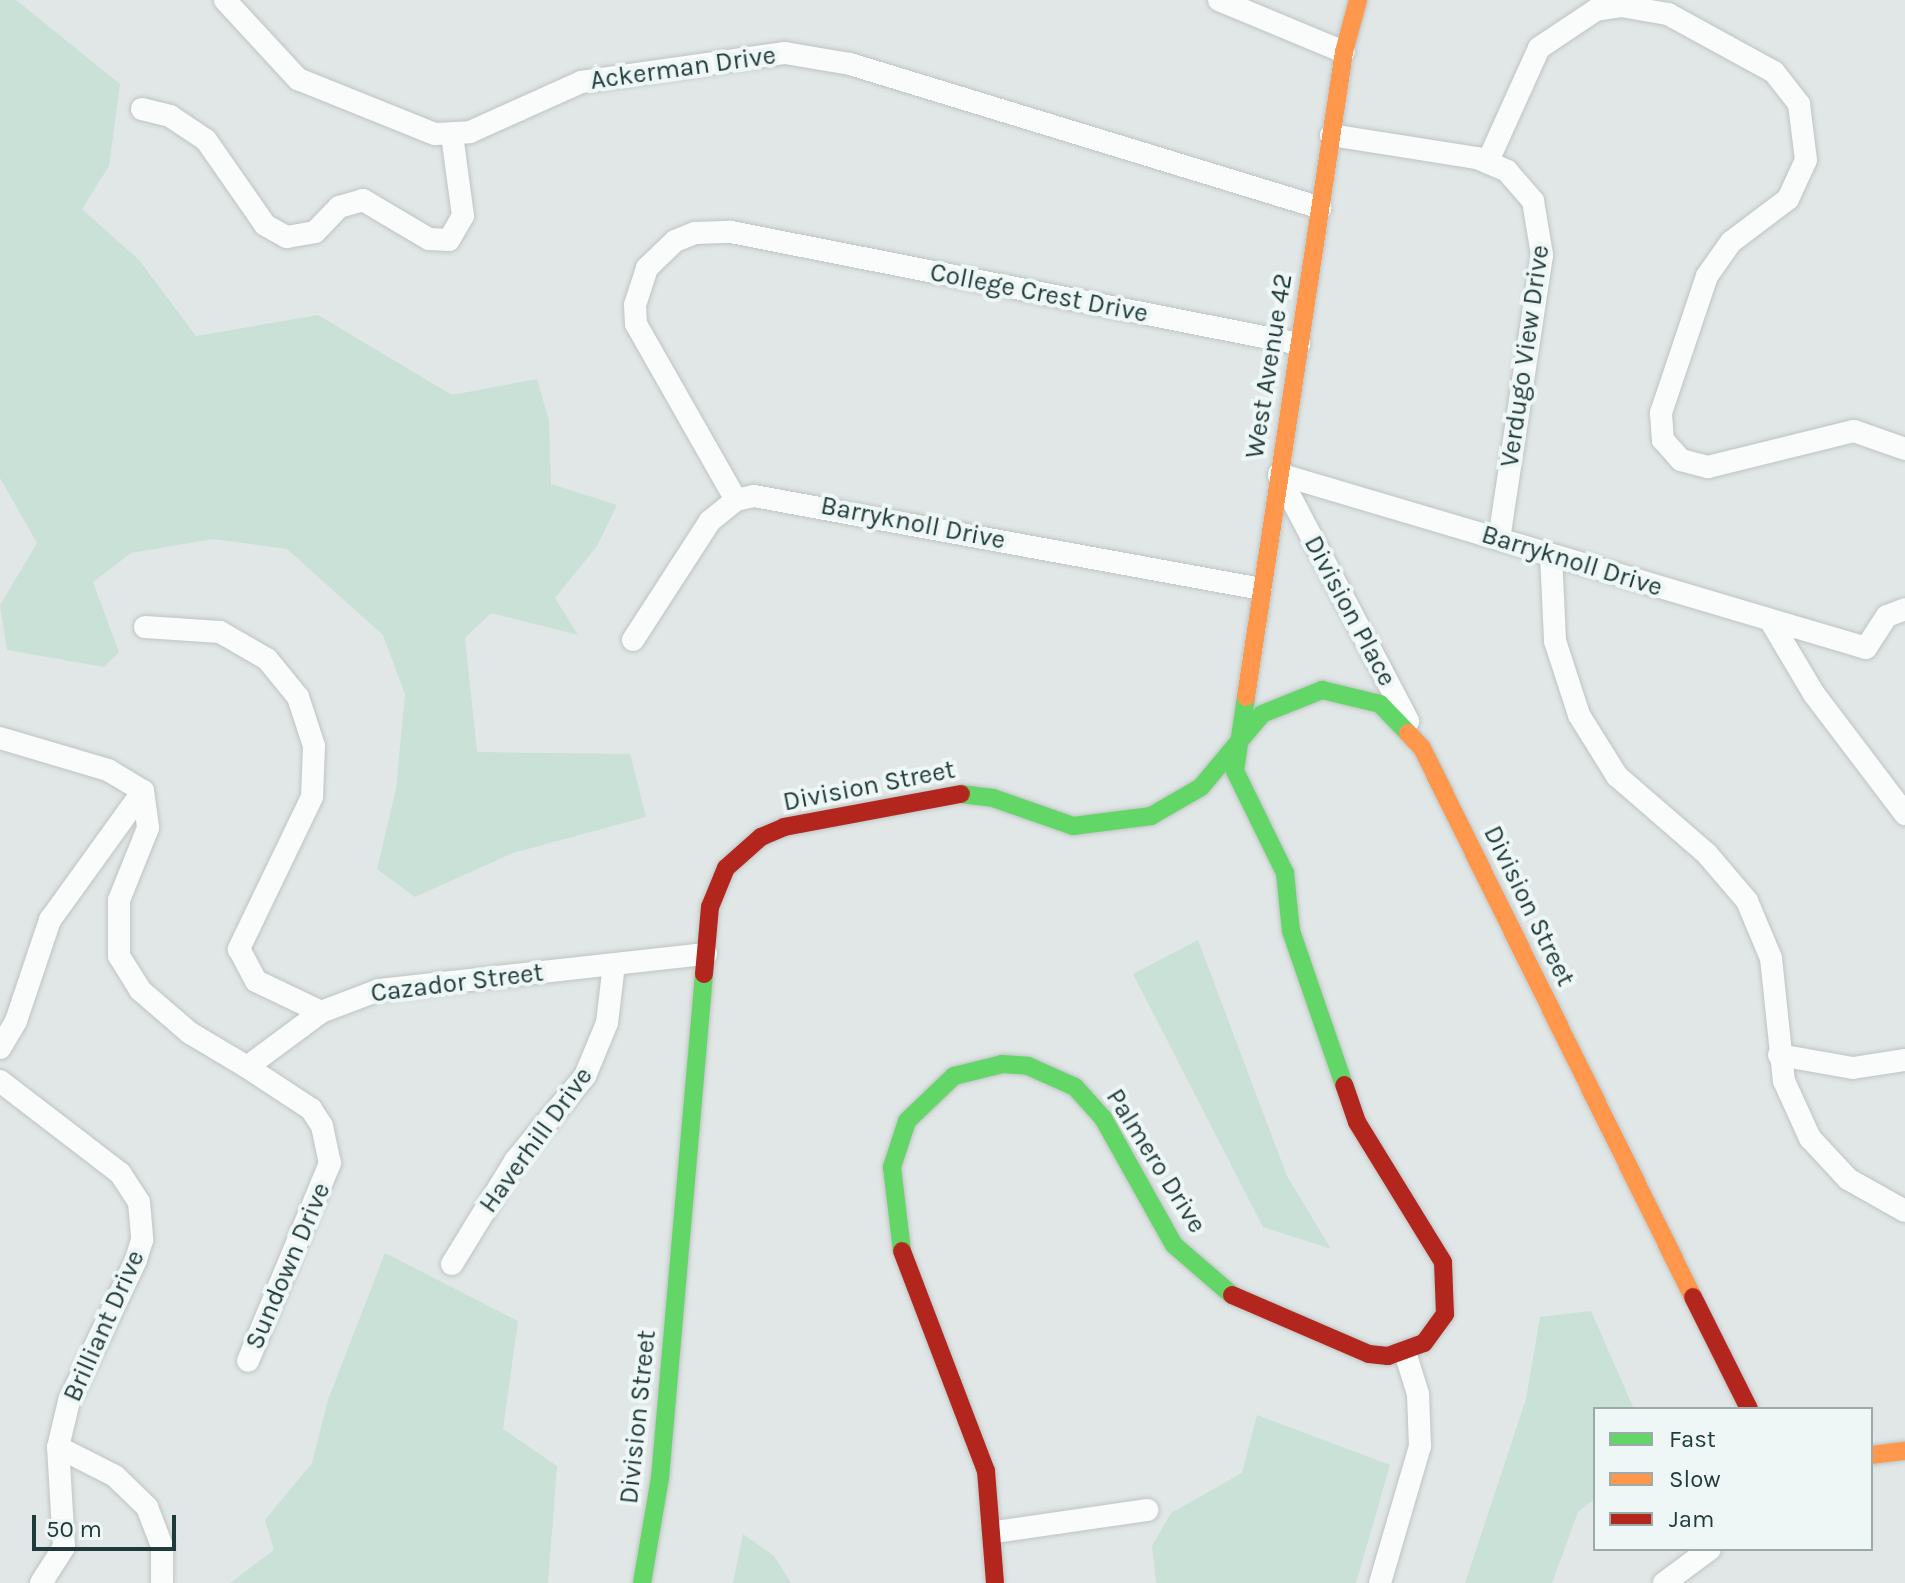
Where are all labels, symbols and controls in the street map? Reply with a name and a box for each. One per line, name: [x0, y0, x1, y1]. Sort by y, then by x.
street label: Ackerman Drive: [588, 40, 778, 96]
street label: Verdugo View Drive: [1494, 243, 1556, 469]
street label: College Crest Drive: [927, 257, 1151, 329]
street label: West Avenue 42: [1239, 271, 1299, 461]
street label: Barryknoll Drive: [818, 490, 1008, 556]
street label: Barryknoll Drive: [1478, 519, 1666, 603]
street label: Division Place: [1297, 530, 1403, 692]
street label: Division Street: [780, 754, 958, 818]
street label: Division Street: [1477, 821, 1581, 991]
street label: Cazador Street: [369, 957, 545, 1009]
street label: Haverhill Drive: [473, 1061, 599, 1219]
street label: Palmero Drive: [1099, 1083, 1213, 1239]
street label: Sundown Drive: [239, 1178, 337, 1354]
street label: Brilliant Drive: [57, 1246, 151, 1406]
street label: Division Street: [613, 1329, 663, 1505]
legend: [1593, 1407, 1873, 1551]
text: Fast: [1669, 1425, 1716, 1453]
text: Slow: [1669, 1465, 1721, 1493]
scale bar: [36, 1499, 180, 1549]
text: Jam: [1669, 1505, 1714, 1533]
text: 50 m: [46, 1515, 102, 1543]

